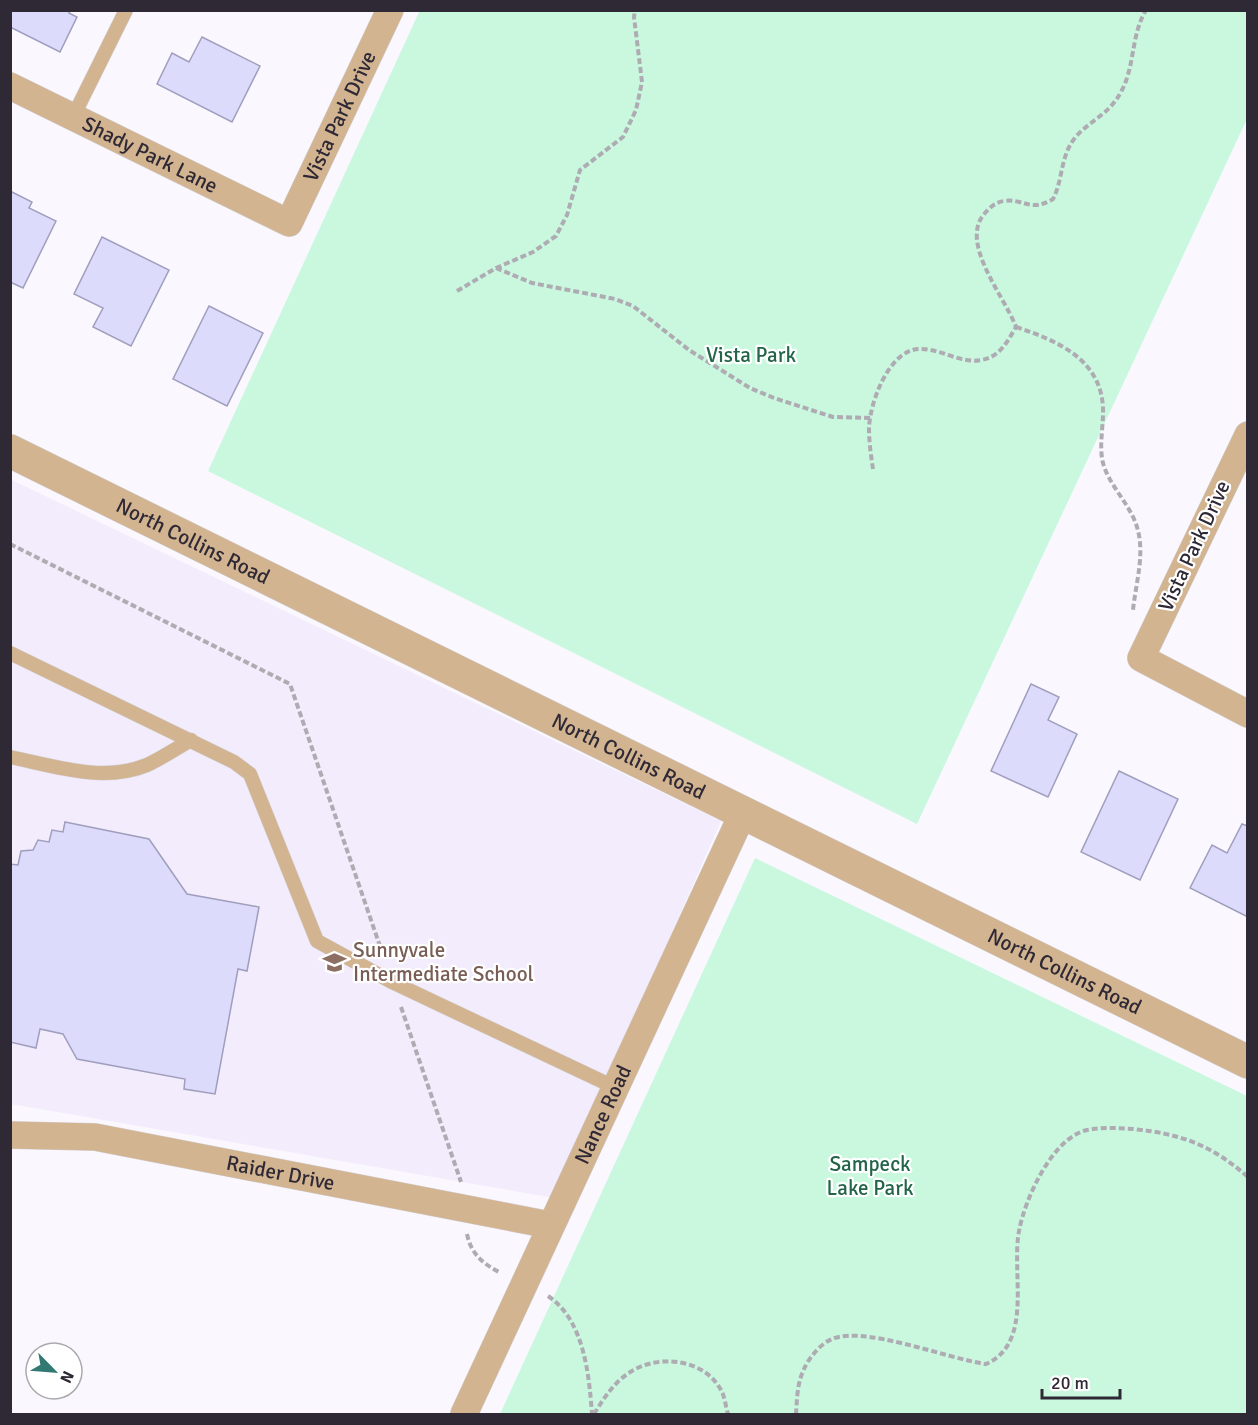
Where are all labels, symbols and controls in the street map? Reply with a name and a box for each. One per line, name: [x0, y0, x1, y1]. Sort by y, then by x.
street label: Vista Park Drive: [298, 47, 382, 186]
street label: Shady Park Lane: [78, 111, 222, 199]
park label: Vista Park: [706, 342, 796, 368]
street label: Vista Park Drive: [1152, 476, 1236, 616]
street label: North Collins Road: [112, 492, 274, 590]
street label: North Collins Road: [548, 707, 710, 805]
street label: North Collins Road: [983, 923, 1146, 1020]
place label: Sunnyvale Intermediate School: [353, 937, 534, 987]
school or university icon: Sunnyvale Intermediate School: [322, 949, 348, 975]
street label: Nance Road: [569, 1061, 637, 1168]
street label: Raider Drive: [224, 1150, 337, 1196]
park label: Sampeck Lake Park: [826, 1151, 914, 1201]
north arrow: [24, 1341, 84, 1401]
scale bar: [1042, 1362, 1120, 1400]
text: N: [55, 1368, 78, 1386]
text: 20 m: [1051, 1372, 1089, 1394]

